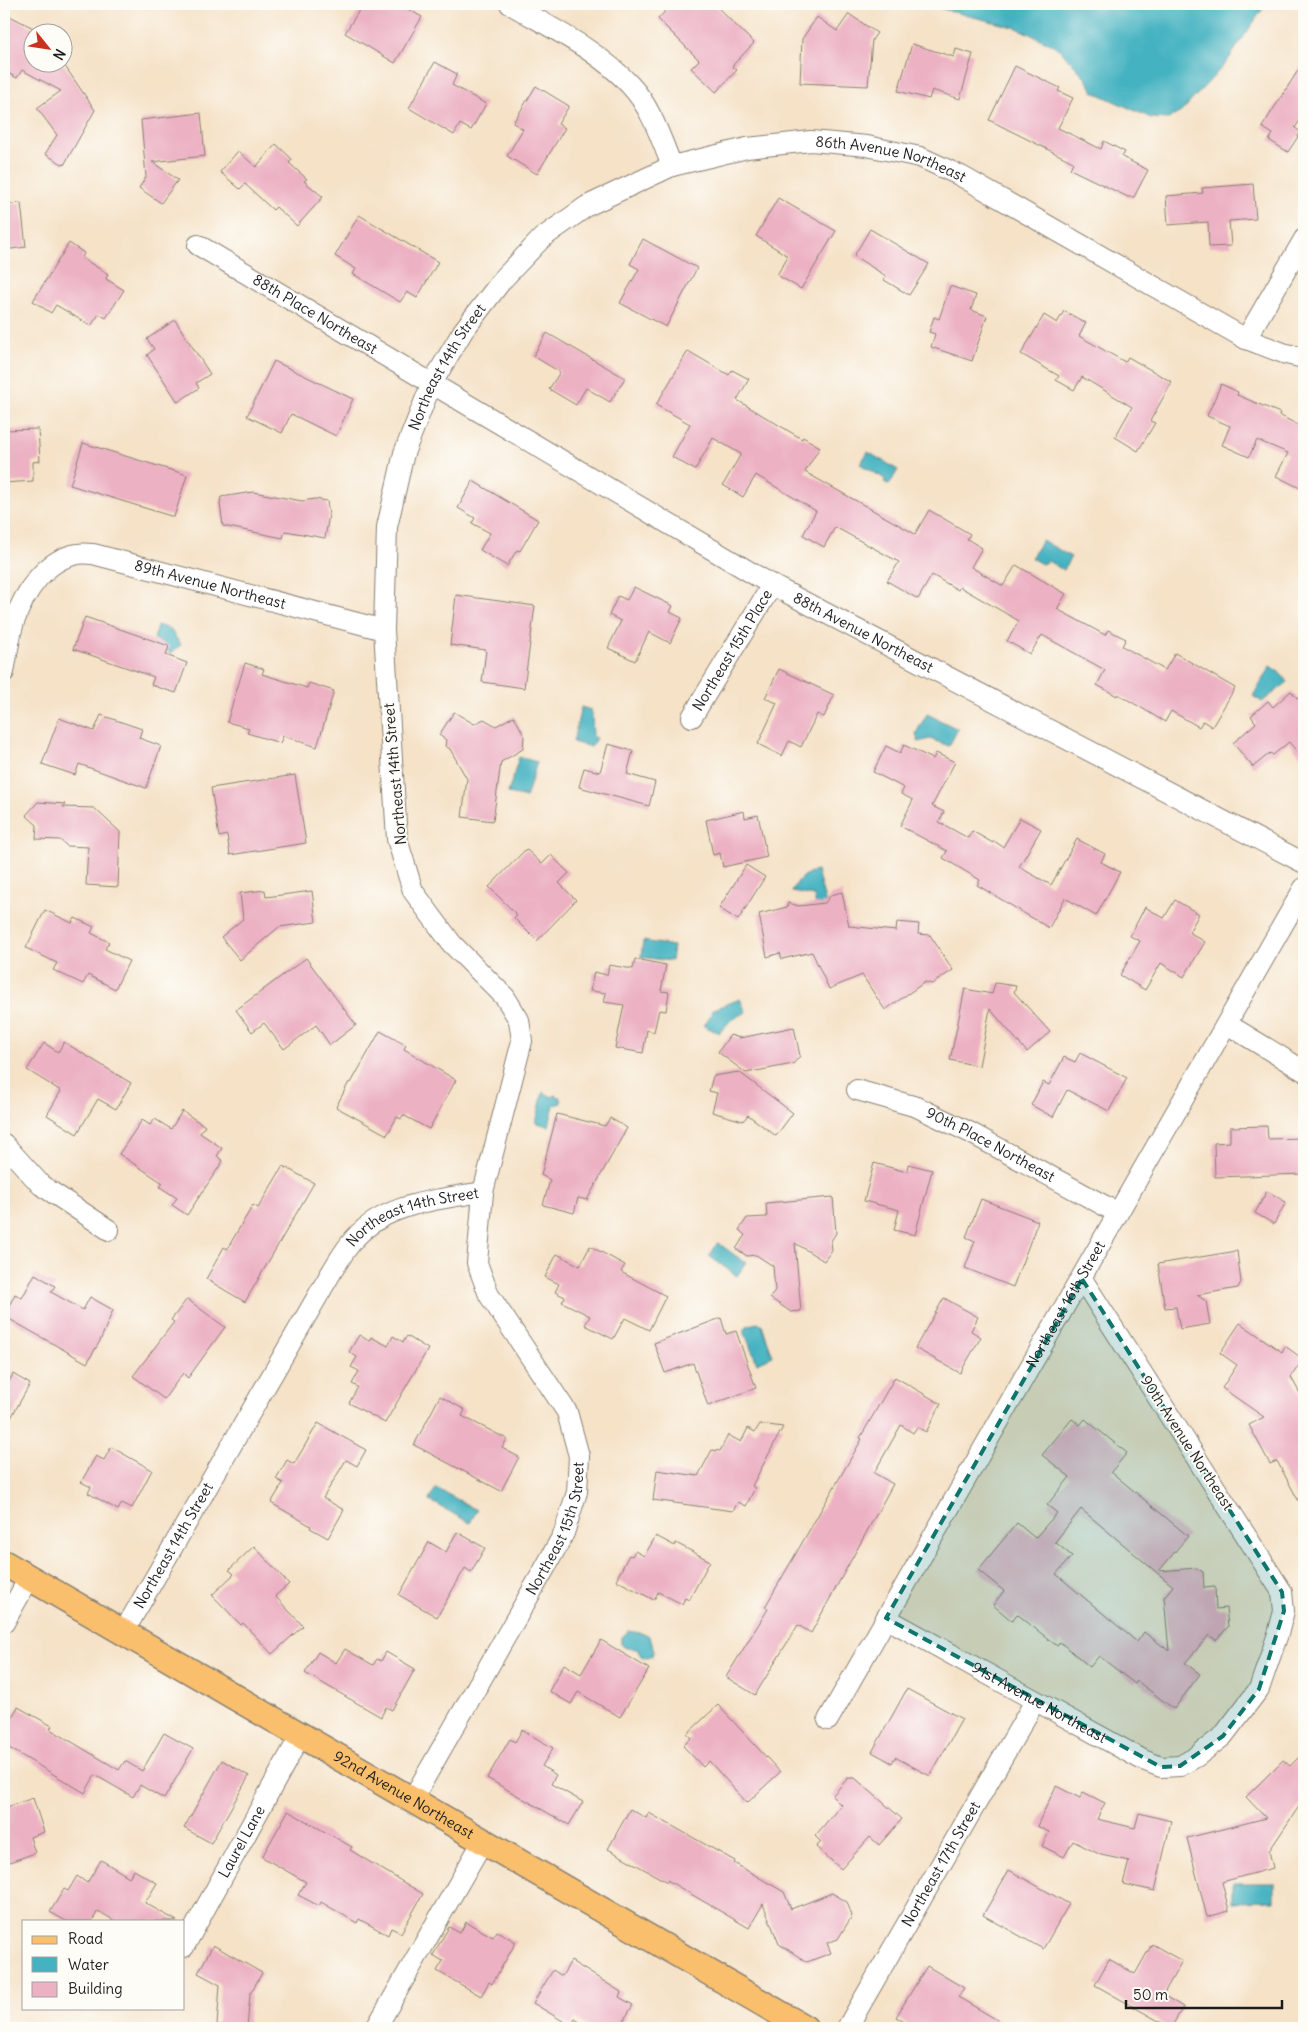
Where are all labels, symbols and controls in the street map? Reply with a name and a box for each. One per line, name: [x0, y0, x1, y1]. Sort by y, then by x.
north arrow: [22, 22, 72, 72]
text: N: [49, 46, 69, 63]
street label: 86th Avenue Northeast: [815, 131, 970, 186]
street label: 88th Place Northeast: [250, 270, 381, 358]
street label: Northeast 14th Street: [404, 300, 490, 433]
street label: 89th Avenue Northeast: [133, 555, 288, 613]
street label: Northeast 15th Place: [688, 586, 776, 714]
street label: 88th Avenue Northeast: [790, 588, 937, 677]
street label: Northeast 14th Street: [379, 702, 410, 846]
street label: 90th Place Northeast: [923, 1103, 1058, 1186]
street label: Northeast 14th Street: [342, 1183, 480, 1250]
street label: Northeast 16th Street: [1022, 1237, 1109, 1371]
street label: 90th Avenue Northeast: [1137, 1372, 1238, 1514]
street label: Northeast 15th Street: [522, 1461, 588, 1598]
street label: Northeast 14th Street: [129, 1479, 217, 1612]
street label: 91st Avenue Northeast: [969, 1657, 1110, 1747]
street label: 92nd Avenue Northeast: [330, 1746, 477, 1843]
street label: Northeast 17th Street: [897, 1798, 984, 1930]
street label: Laurel Lane: [214, 1802, 269, 1881]
legend: [22, 1920, 185, 2010]
text: Road: [68, 1929, 103, 1948]
text: Water: [68, 1955, 109, 1974]
scale bar: [1126, 1977, 1282, 2009]
text: Building: [68, 1979, 123, 1998]
text: 50 m: [1133, 1985, 1168, 2004]

